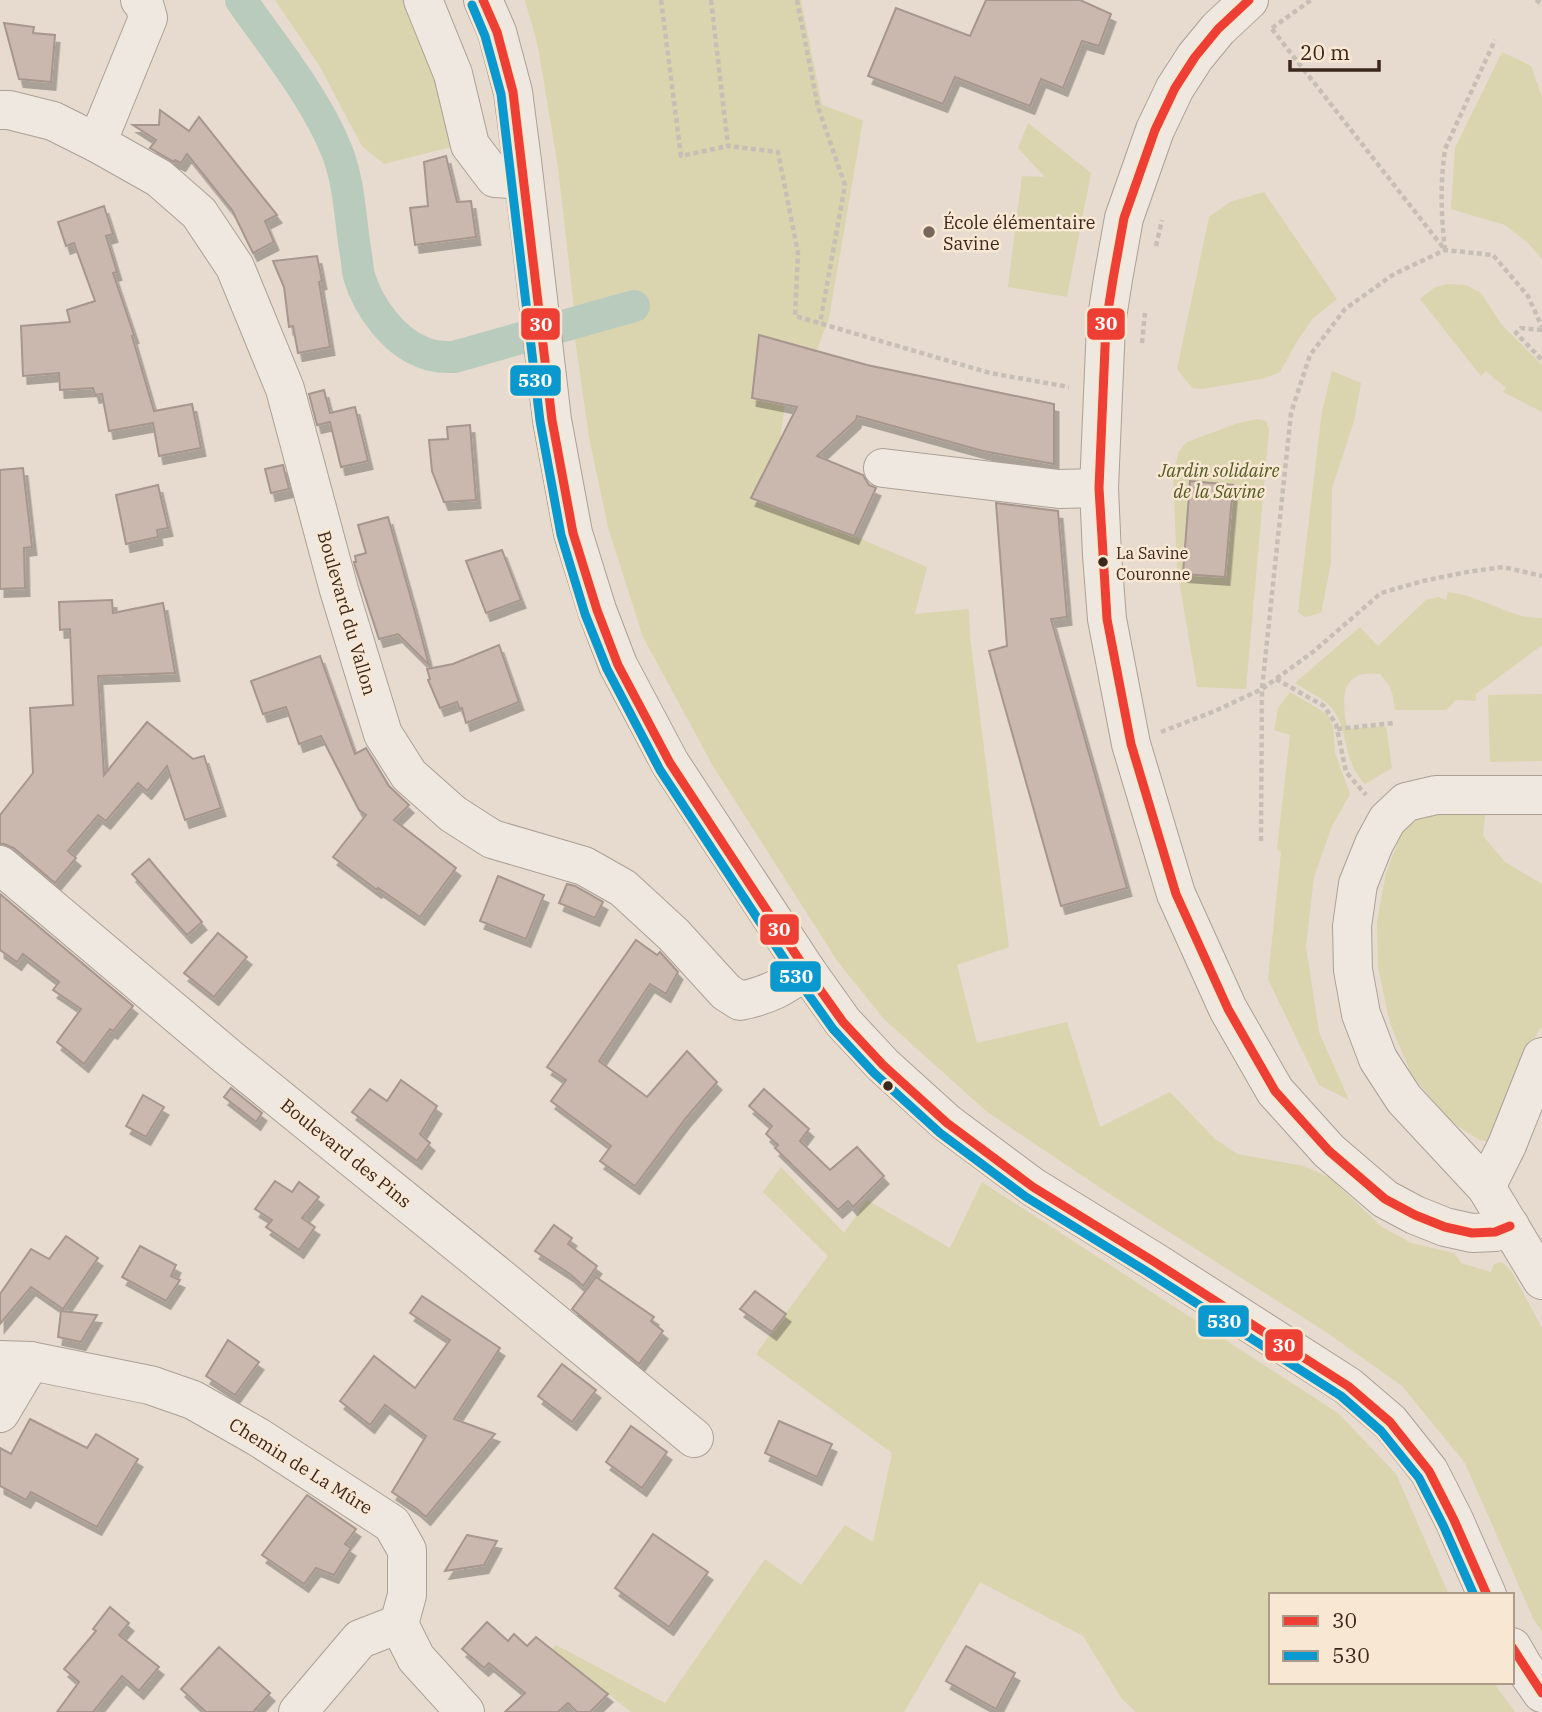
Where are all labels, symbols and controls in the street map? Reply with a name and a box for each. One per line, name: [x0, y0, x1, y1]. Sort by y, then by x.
scale bar: [1290, 28, 1379, 72]
text: 20 m: [1300, 38, 1350, 66]
place label: École élémentaire Savine: [943, 211, 1095, 255]
marker: École élémentaire Savine: [921, 224, 937, 240]
line badge: 30: [520, 307, 561, 341]
line badge: 30: [1086, 307, 1126, 341]
text: 30: [1095, 311, 1117, 335]
text: 30: [530, 312, 552, 336]
line badge: 530: [509, 364, 562, 397]
text: 530: [518, 368, 552, 392]
park label: Jardin solidaire de la Savine: [1157, 459, 1280, 503]
street label: Boulevard du Vallon: [313, 528, 381, 698]
place label: La Savine Couronne: [1116, 543, 1190, 584]
marker: La Savine Couronne: [1096, 555, 1110, 569]
line badge: 30: [759, 913, 800, 946]
text: 30: [768, 917, 790, 941]
line badge: 530: [769, 960, 822, 993]
text: 530: [779, 964, 813, 988]
unlabelled marker: [881, 1079, 895, 1093]
street label: Boulevard des Pins: [276, 1093, 416, 1213]
line badge: 530: [1197, 1304, 1250, 1338]
text: 530: [1207, 1309, 1241, 1333]
line badge: 30: [1264, 1328, 1304, 1362]
text: 30: [1273, 1333, 1295, 1357]
street label: Chemin de La Mûre: [225, 1413, 377, 1519]
legend: [1269, 1593, 1514, 1684]
text: 30: [1332, 1606, 1357, 1634]
text: 530: [1332, 1641, 1370, 1669]

